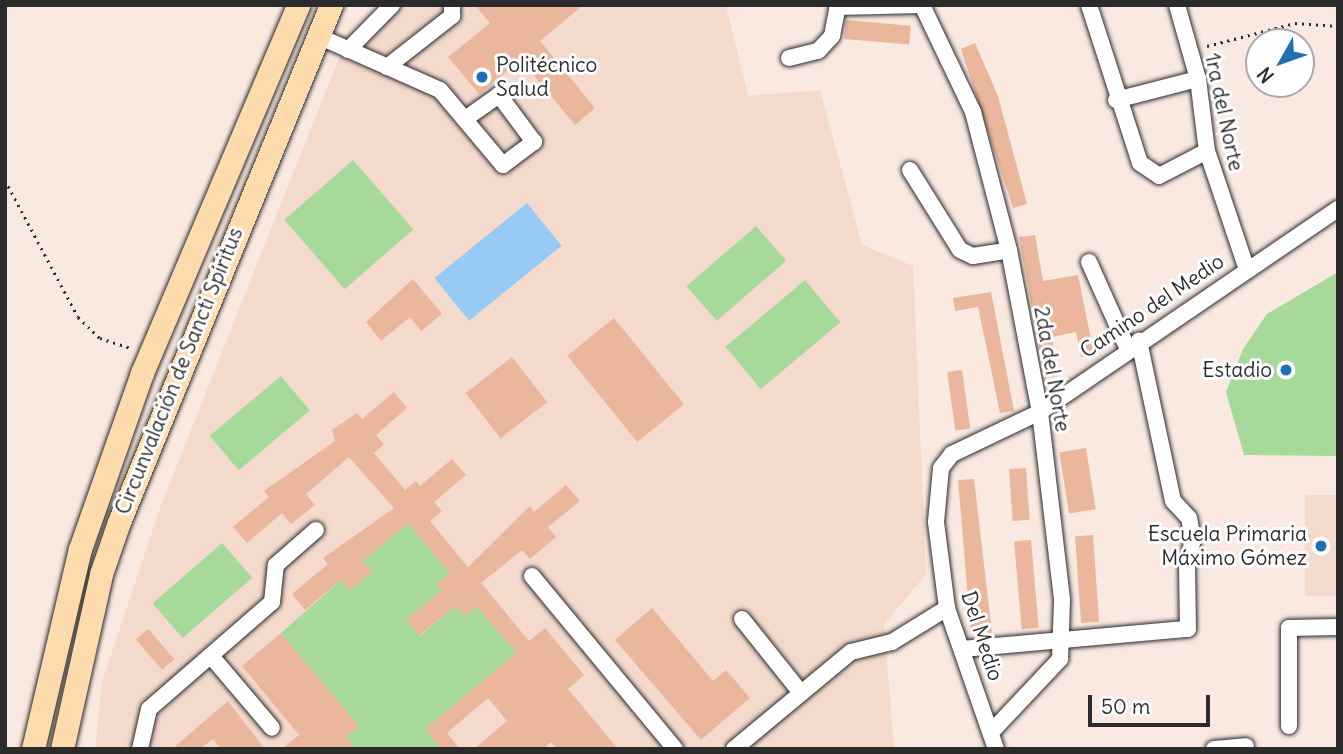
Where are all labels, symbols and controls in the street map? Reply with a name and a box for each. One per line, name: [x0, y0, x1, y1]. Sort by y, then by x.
north arrow: [1245, 28, 1315, 98]
street label: 1ra del Norte: [1199, 51, 1249, 173]
place label: Politécnico Salud: [496, 52, 597, 102]
text: N: [1252, 62, 1279, 88]
marker: Politécnico Salud: [474, 69, 490, 85]
street label: Circunvalación de Sancti Spíritus: [110, 224, 248, 518]
street label: Camino del Medio: [1075, 249, 1229, 363]
street label: 2da del Norte: [1029, 304, 1075, 434]
place label: Estadio: [1202, 357, 1272, 383]
marker: Estadio: [1278, 362, 1294, 378]
place label: Escuela Primaria Máximo Gómez: [1148, 521, 1307, 571]
marker: Escuela Primaria Máximo Gómez: [1313, 538, 1329, 554]
street label: Del Medio: [956, 588, 1008, 684]
scale bar: [1091, 680, 1214, 724]
text: 50 m: [1101, 693, 1150, 720]

